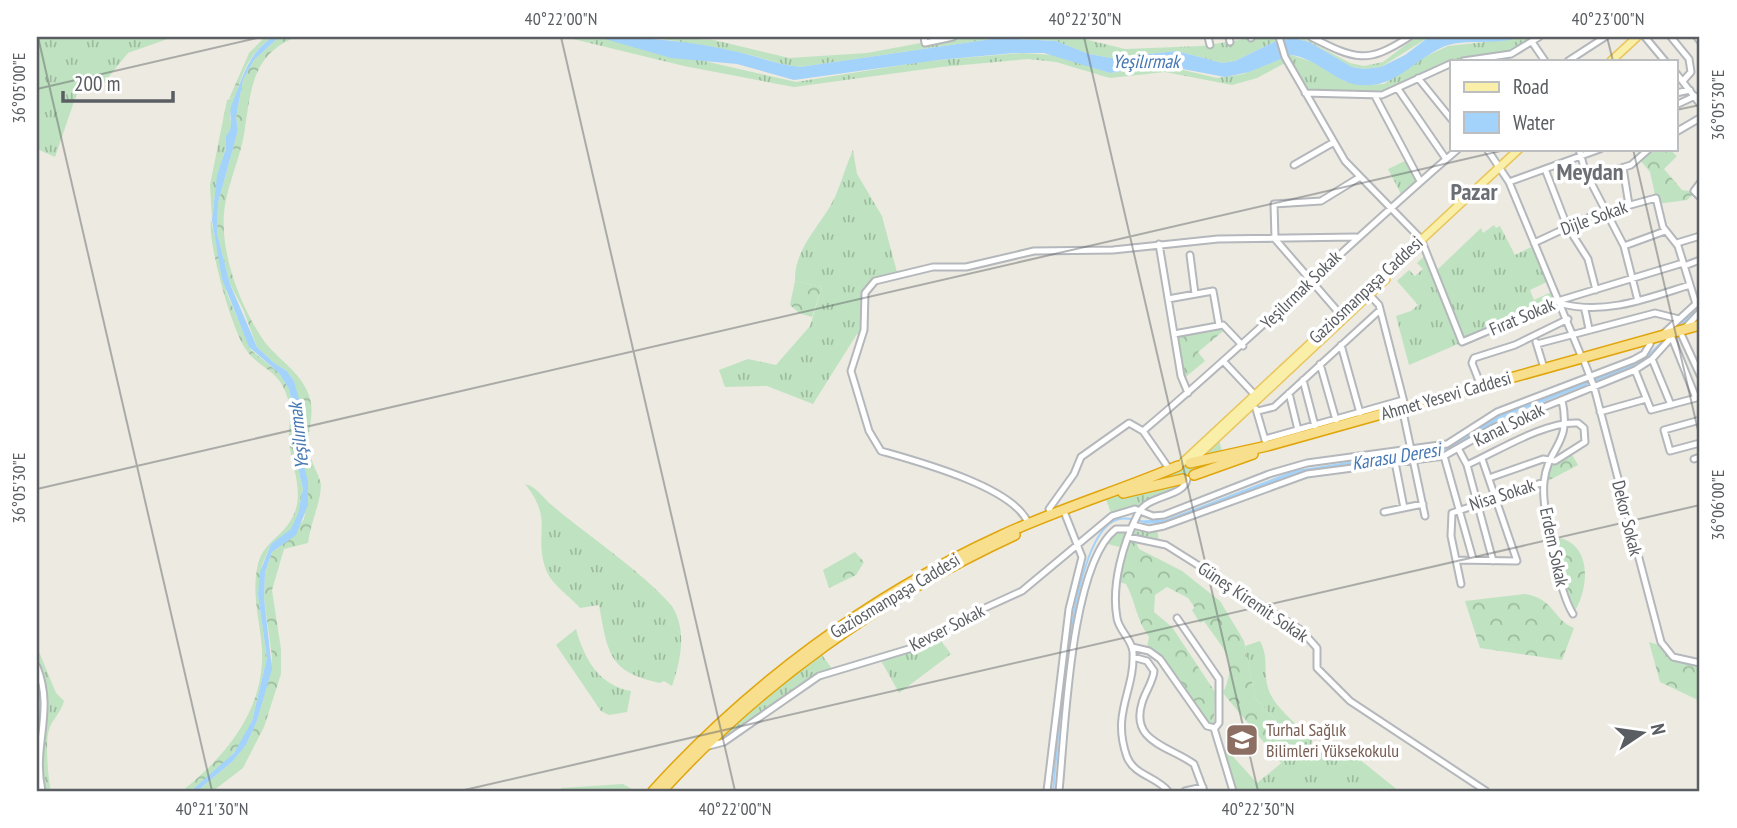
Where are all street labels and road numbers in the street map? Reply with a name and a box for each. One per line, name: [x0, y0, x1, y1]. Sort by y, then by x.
street label: Dijle Sokak: [1557, 195, 1630, 240]
street label: Gaziosmanpaşa Caddesi: [1304, 231, 1427, 348]
street label: Yeşilırmak Sokak: [1256, 245, 1346, 334]
street label: Fırat Sokak: [1486, 292, 1558, 341]
street label: Ahmet Yesevi Caddesi: [1378, 366, 1514, 425]
street label: Kanal Sokak: [1470, 398, 1548, 451]
street label: Nisa Sokak: [1466, 473, 1537, 516]
street label: Dekor Sokak: [1607, 478, 1648, 558]
street label: Erdem Sokak: [1535, 505, 1574, 588]
street label: Gaziosmanpaşa Caddesi: [826, 548, 964, 643]
street label: Güneş Kiremit Sokak: [1194, 556, 1313, 647]
street label: Kevser Sokak: [905, 599, 988, 656]

